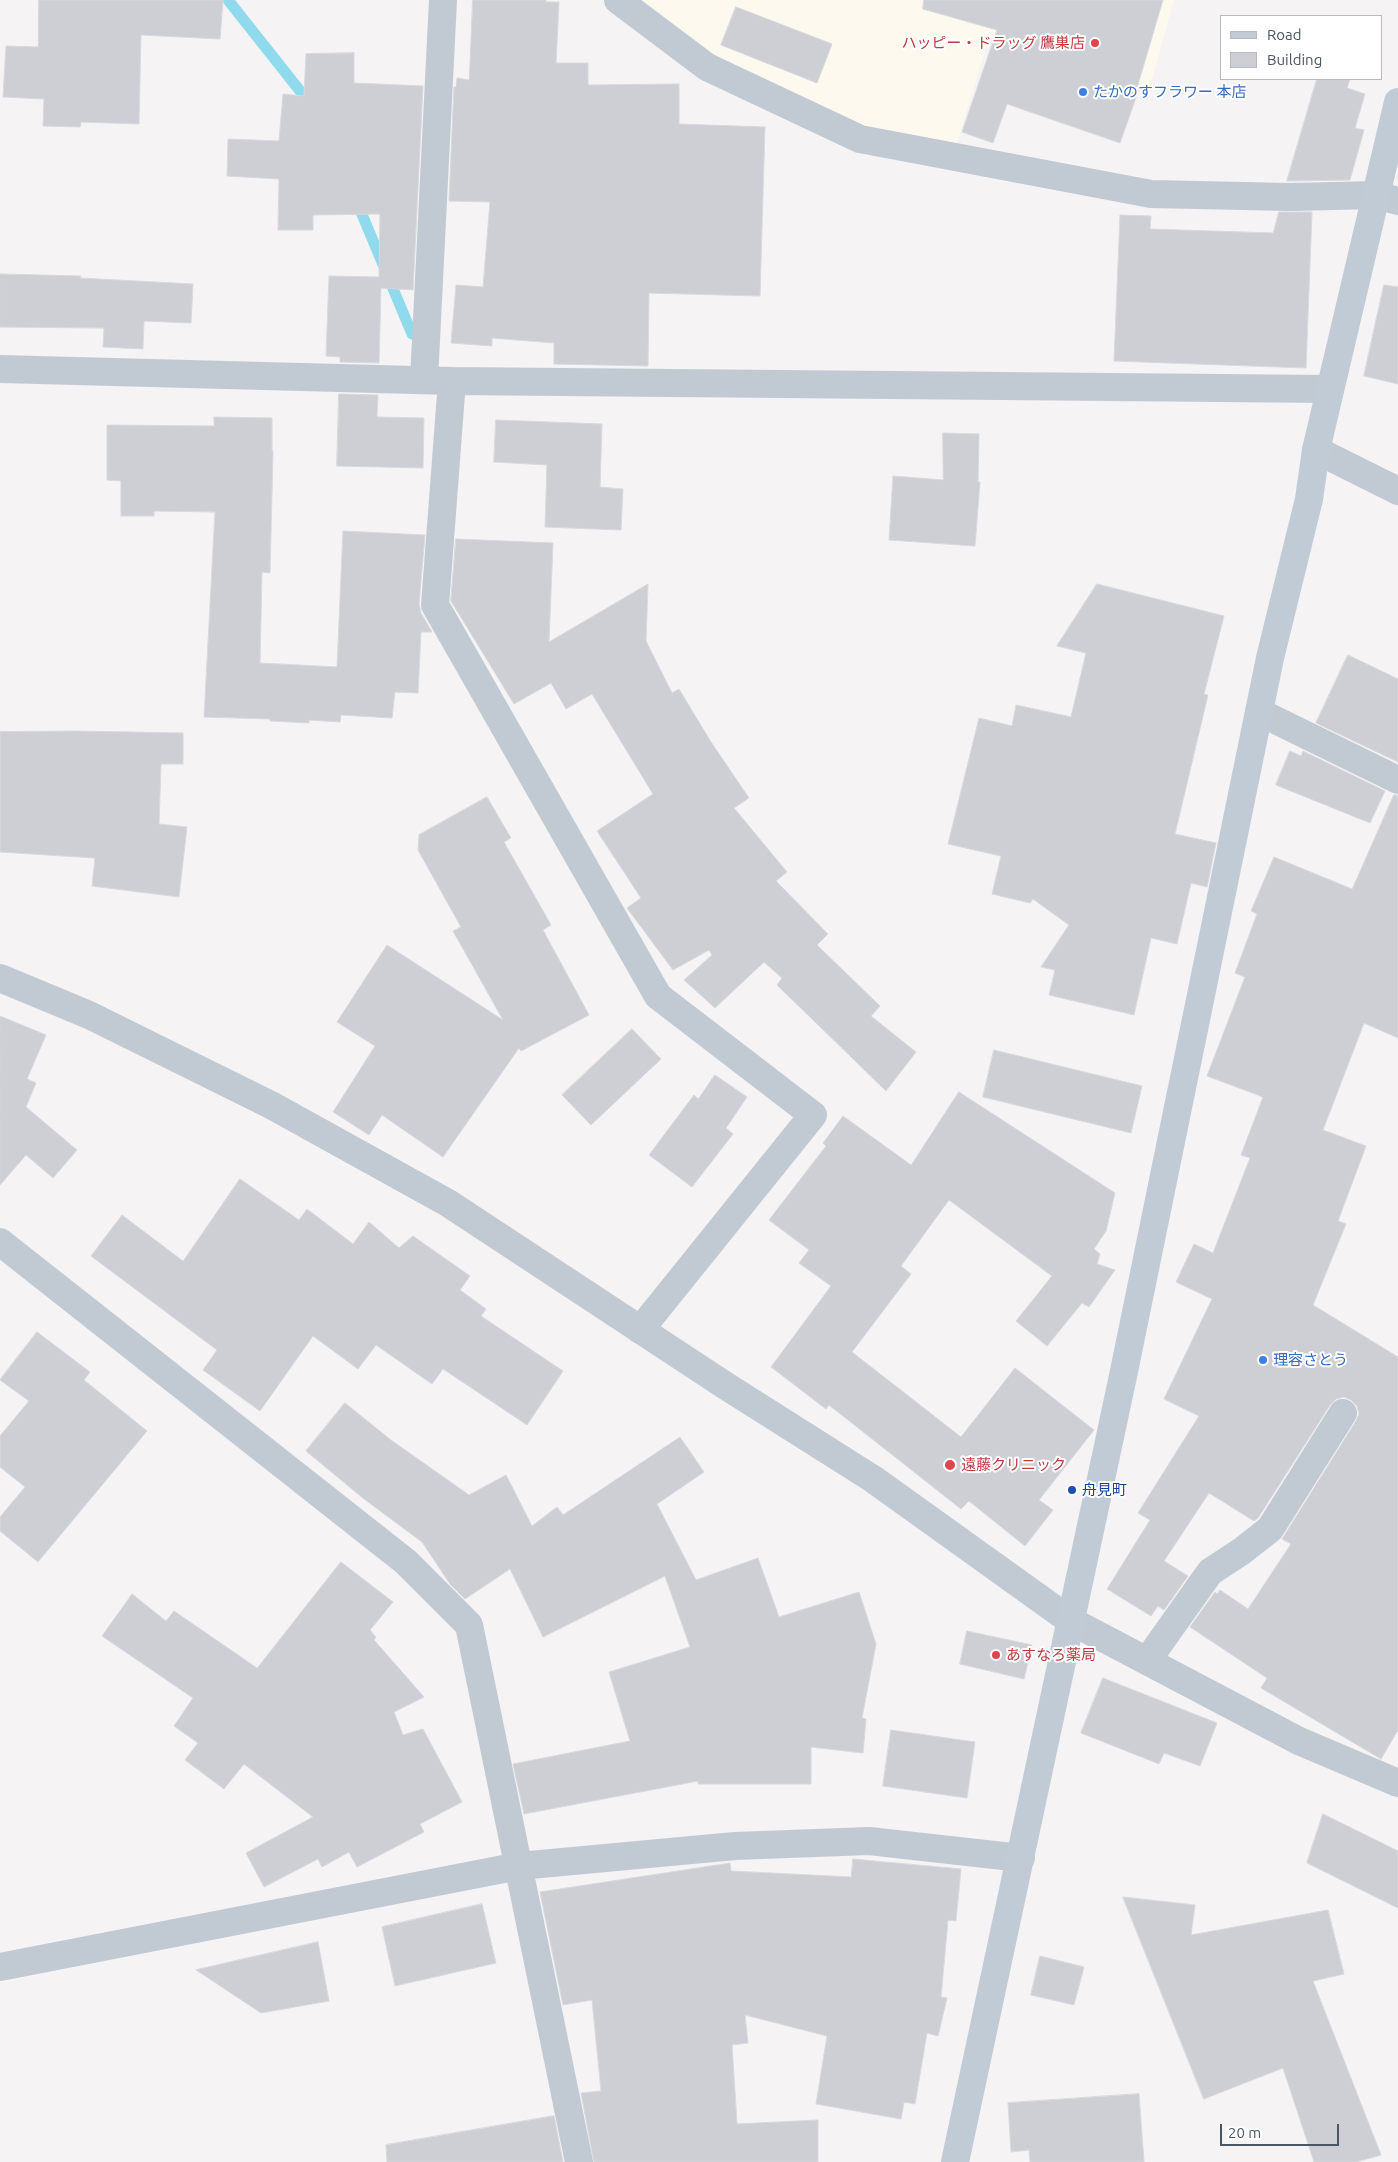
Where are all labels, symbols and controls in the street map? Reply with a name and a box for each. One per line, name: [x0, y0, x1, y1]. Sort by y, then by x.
legend: [1220, 15, 1383, 80]
text: Road: [1267, 26, 1302, 43]
place label: ハッピー・ドラッグ 鷹巣店: [902, 34, 1085, 52]
marker: ハッピー・ドラッグ 鷹巣店: [1089, 37, 1101, 49]
text: Building: [1267, 51, 1322, 68]
place label: たかのすフラワー 本店: [1093, 83, 1246, 101]
marker: たかのすフラワー 本店: [1077, 86, 1089, 98]
place label: 理容さとう: [1273, 1351, 1348, 1369]
marker: 理容さとう: [1257, 1354, 1269, 1366]
place label: 遠藤クリニック: [961, 1456, 1066, 1474]
marker: 遠藤クリニック: [943, 1458, 957, 1472]
place label: 舟見町: [1082, 1481, 1127, 1499]
marker: 舟見町: [1066, 1484, 1078, 1496]
place label: あすなろ薬局: [1006, 1646, 1096, 1664]
marker: あすなろ薬局: [990, 1649, 1002, 1661]
scale bar: [1223, 2114, 1342, 2146]
text: 20 m: [1228, 2124, 1261, 2141]

